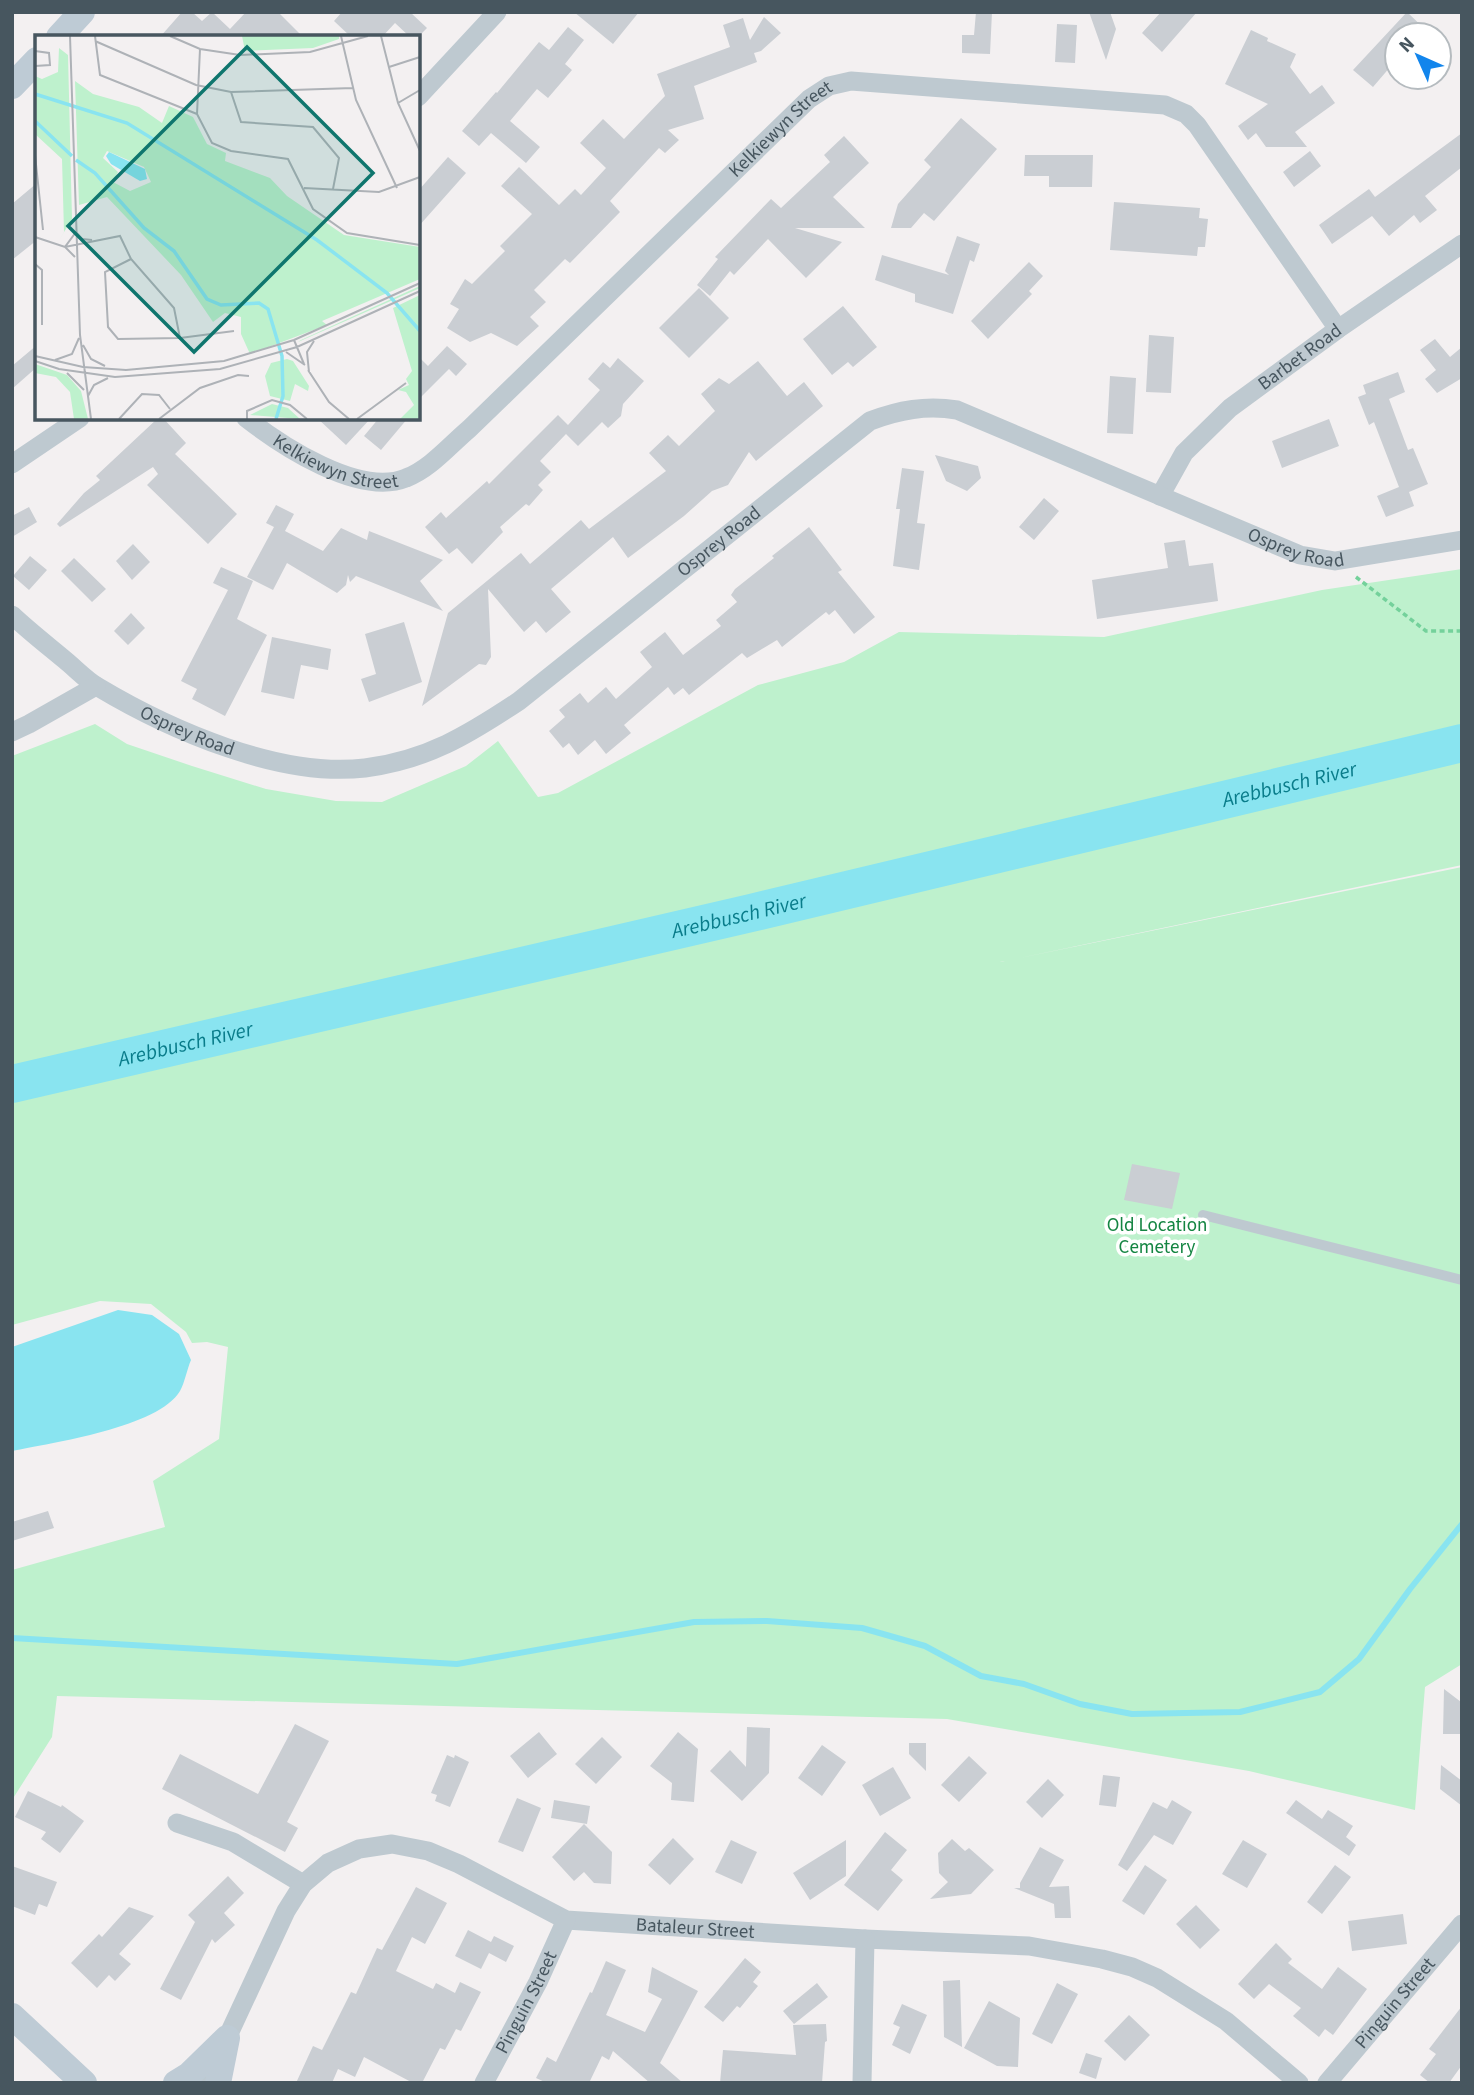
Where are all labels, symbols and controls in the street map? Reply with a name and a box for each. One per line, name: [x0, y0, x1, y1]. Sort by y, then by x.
north arrow: [1383, 21, 1453, 91]
text: N: [1393, 31, 1421, 59]
inset map: [35, 35, 420, 420]
street label: Kelkiewyn Street: [722, 73, 838, 184]
street label: Barbet Road: [1252, 317, 1347, 397]
street label: Kelkiewyn Street: [267, 427, 401, 496]
street label: Osprey Road: [671, 500, 767, 583]
street label: Osprey Road: [1243, 521, 1346, 575]
street label: Osprey Road: [135, 699, 238, 763]
water label: Arebbusch River: [1217, 754, 1360, 815]
water label: Arebbusch River: [667, 885, 810, 946]
water label: Arebbusch River: [113, 1014, 256, 1074]
park label: Old Location Cemetery: [1107, 1212, 1207, 1261]
street label: Bataleur Street: [635, 1911, 756, 1945]
street label: Pinguin Street: [489, 1946, 564, 2059]
street label: Pinguin Street: [1348, 1951, 1442, 2055]

